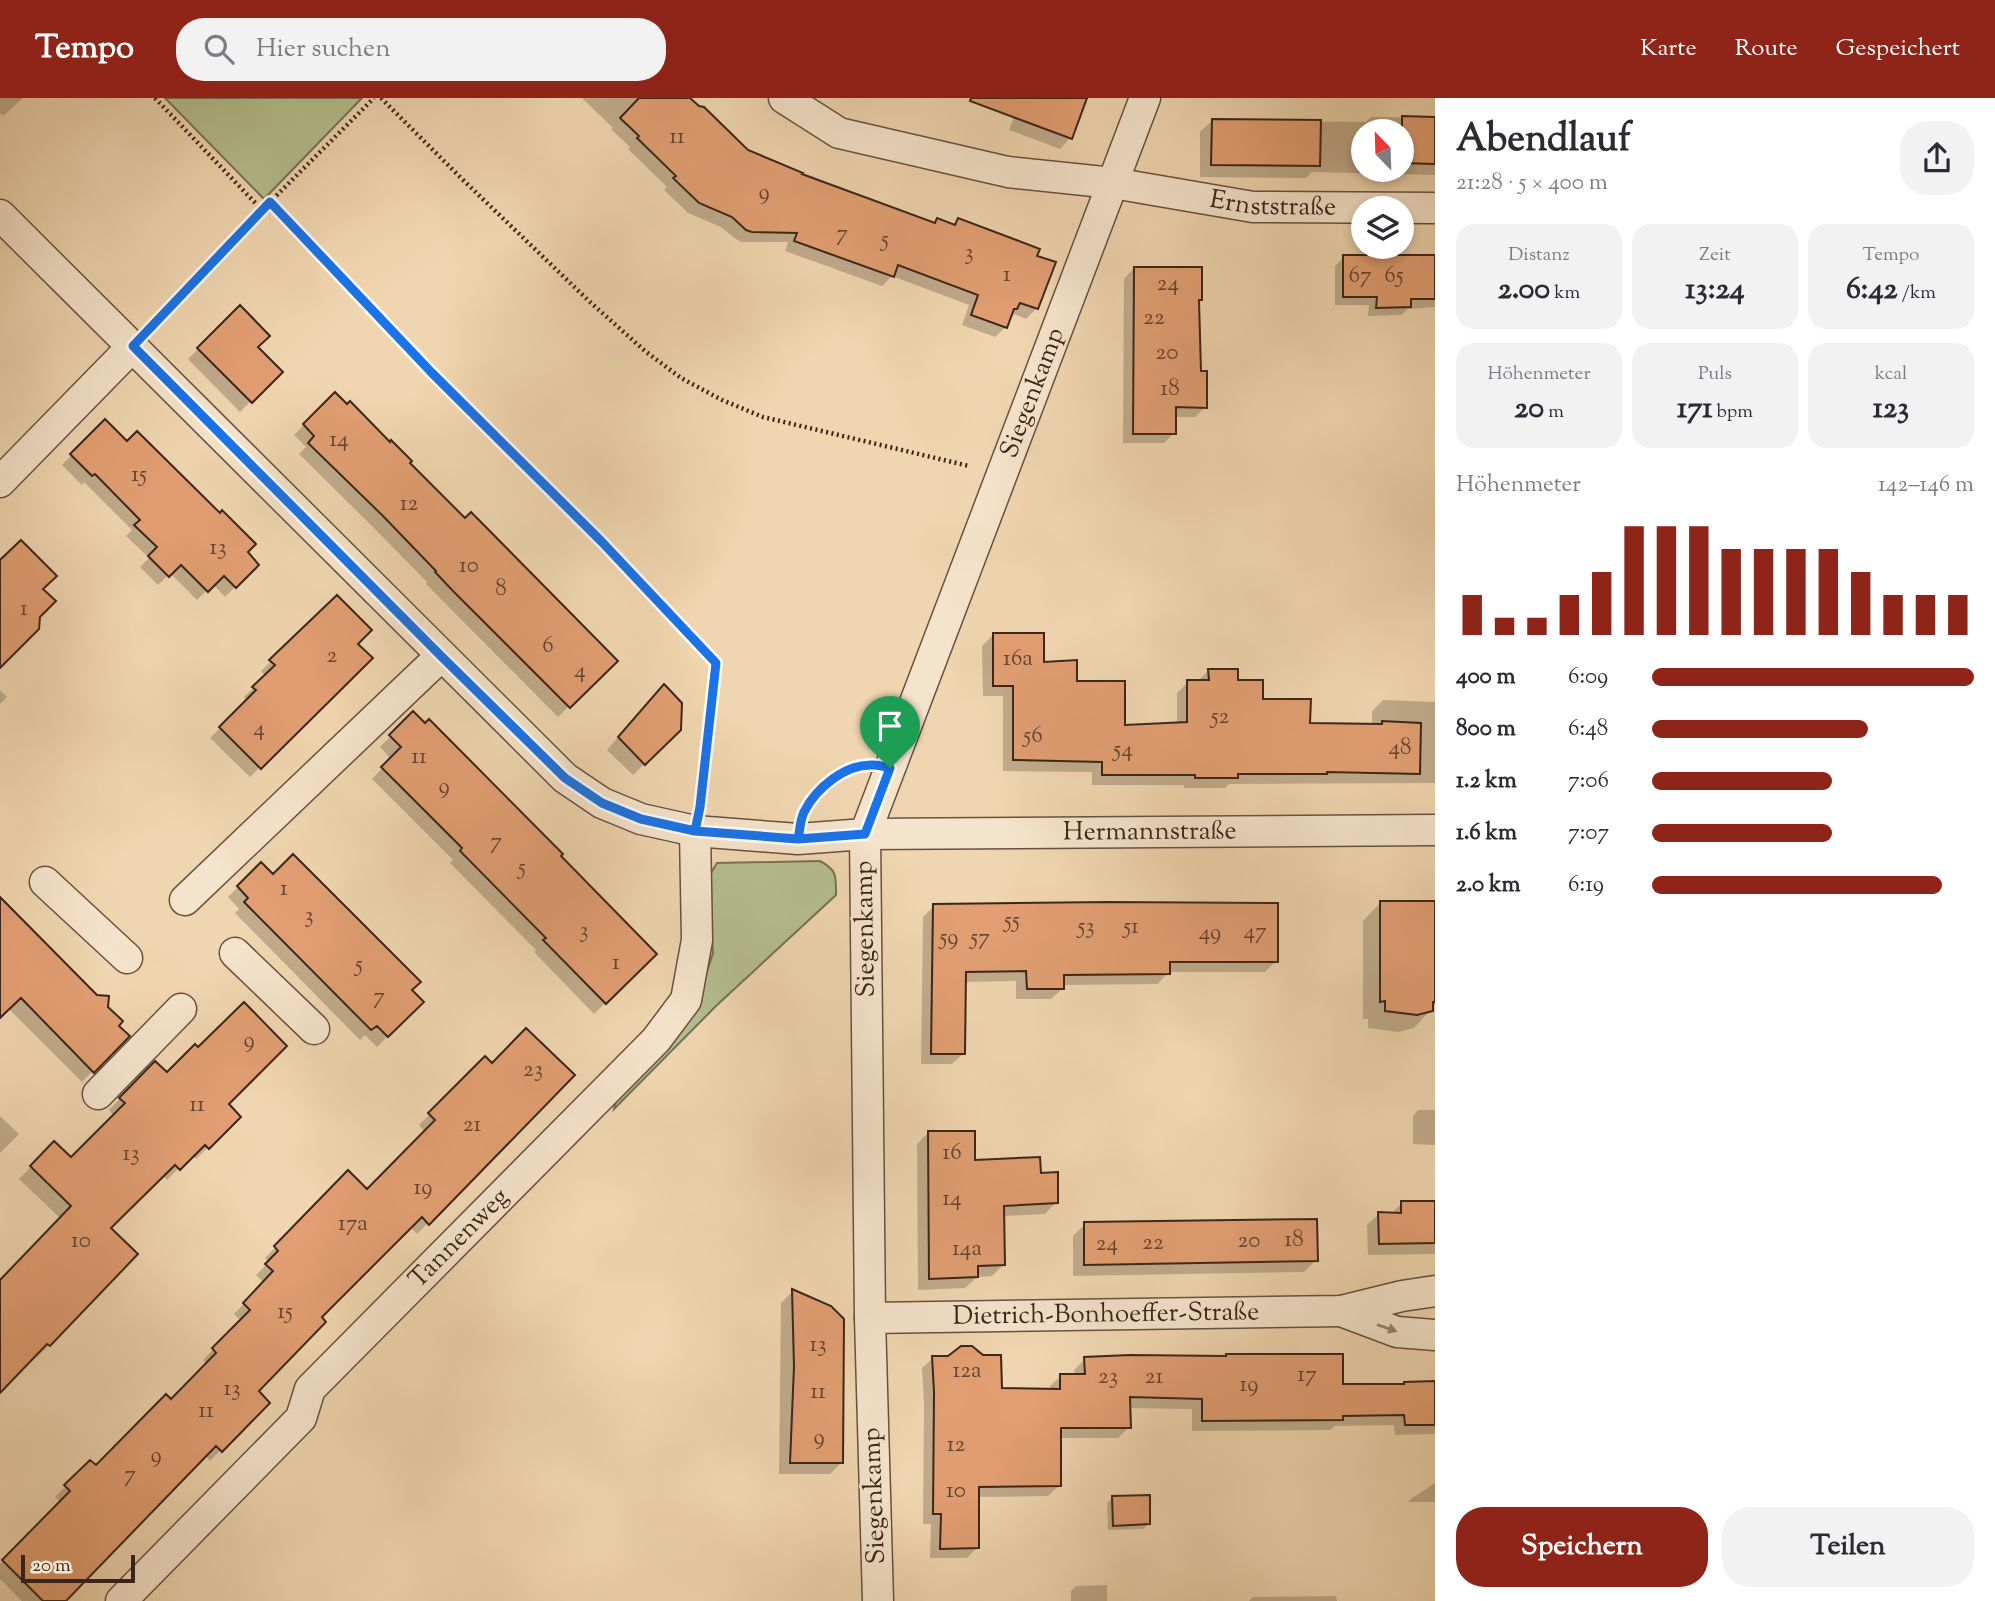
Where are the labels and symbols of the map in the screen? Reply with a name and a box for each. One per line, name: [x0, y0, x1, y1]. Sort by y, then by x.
north arrow: [1351, 119, 1414, 182]
house number: 11: [669, 121, 685, 154]
house number: 9: [758, 177, 770, 210]
street label: Ernststraße: [1207, 181, 1336, 226]
house number: 7: [836, 218, 848, 251]
house number: 5: [879, 224, 889, 257]
house number: 3: [964, 237, 974, 270]
house number: 1: [1003, 259, 1011, 292]
house number: 67: [1349, 260, 1372, 293]
house number: 65: [1384, 260, 1404, 293]
house number: 24: [1157, 268, 1179, 301]
house number: 22: [1143, 302, 1165, 335]
street label: Siegenkamp: [991, 322, 1074, 463]
house number: 20: [1156, 337, 1178, 370]
house number: 18: [1160, 373, 1180, 406]
house number: 14: [329, 424, 349, 457]
house number: 15: [131, 459, 147, 492]
house number: 12: [400, 488, 419, 521]
house number: 13: [209, 532, 227, 565]
house number: 10: [459, 550, 479, 583]
house number: 8: [495, 573, 507, 606]
house number: 1: [20, 593, 28, 626]
house number: 6: [542, 630, 554, 663]
house number: 2: [327, 640, 338, 673]
house number: 16a: [1003, 643, 1033, 676]
house number: 4: [574, 655, 586, 688]
pin: [860, 696, 920, 768]
house number: 52: [1209, 701, 1230, 734]
house number: 4: [253, 713, 265, 746]
house number: 56: [1021, 720, 1043, 753]
house number: 48: [1388, 732, 1412, 765]
house number: 54: [1111, 734, 1133, 767]
house number: 11: [411, 741, 427, 774]
house number: 9: [438, 771, 450, 804]
street label: Hermannstraße: [1063, 813, 1237, 851]
house number: 7: [490, 826, 502, 859]
house number: 5: [516, 852, 526, 885]
street label: Siegenkamp: [846, 860, 886, 998]
house number: 1: [280, 873, 288, 906]
house number: 3: [304, 900, 314, 933]
house number: 55: [1002, 905, 1020, 938]
house number: 53: [1075, 911, 1095, 944]
house number: 51: [1121, 911, 1139, 944]
house number: 3: [579, 915, 589, 948]
house number: 47: [1243, 916, 1267, 949]
house number: 49: [1199, 917, 1221, 950]
house number: 59: [937, 922, 959, 955]
house number: 57: [968, 922, 990, 955]
house number: 1: [612, 947, 620, 980]
house number: 5: [353, 949, 363, 982]
house number: 7: [373, 981, 385, 1014]
house number: 9: [243, 1025, 255, 1058]
house number: 23: [523, 1054, 543, 1087]
house number: 11: [189, 1089, 205, 1122]
house number: 21: [463, 1109, 481, 1142]
house number: 16: [942, 1137, 962, 1170]
house number: 13: [122, 1138, 140, 1171]
house number: 19: [414, 1172, 432, 1205]
street label: Tannenweg: [401, 1180, 518, 1297]
house number: 14: [942, 1183, 962, 1216]
house number: 17a: [338, 1208, 368, 1241]
house number: 18: [1284, 1224, 1304, 1257]
house number: 10: [71, 1225, 91, 1258]
house number: 20: [1238, 1225, 1260, 1258]
house number: 22: [1142, 1227, 1164, 1260]
house number: 24: [1096, 1228, 1118, 1261]
house number: 14a: [952, 1233, 982, 1266]
street label: Dietrich-Bonhoeffer-Straße: [952, 1294, 1260, 1335]
house number: 15: [277, 1296, 293, 1329]
one-way arrow: [1376, 1323, 1397, 1334]
house number: 13: [809, 1329, 827, 1362]
house number: 12a: [952, 1355, 982, 1388]
house number: 17: [1297, 1359, 1317, 1392]
house number: 23: [1098, 1361, 1118, 1394]
house number: 21: [1145, 1361, 1163, 1394]
house number: 19: [1240, 1369, 1258, 1402]
house number: 13: [223, 1373, 241, 1406]
house number: 11: [810, 1376, 826, 1409]
house number: 11: [198, 1395, 214, 1428]
house number: 9: [813, 1422, 825, 1455]
street label: Siegenkamp: [854, 1427, 896, 1565]
house number: 12: [947, 1429, 966, 1462]
house number: 9: [150, 1440, 162, 1473]
house number: 7: [124, 1459, 136, 1492]
house number: 10: [946, 1475, 966, 1508]
scale bar: [21, 1552, 135, 1584]

